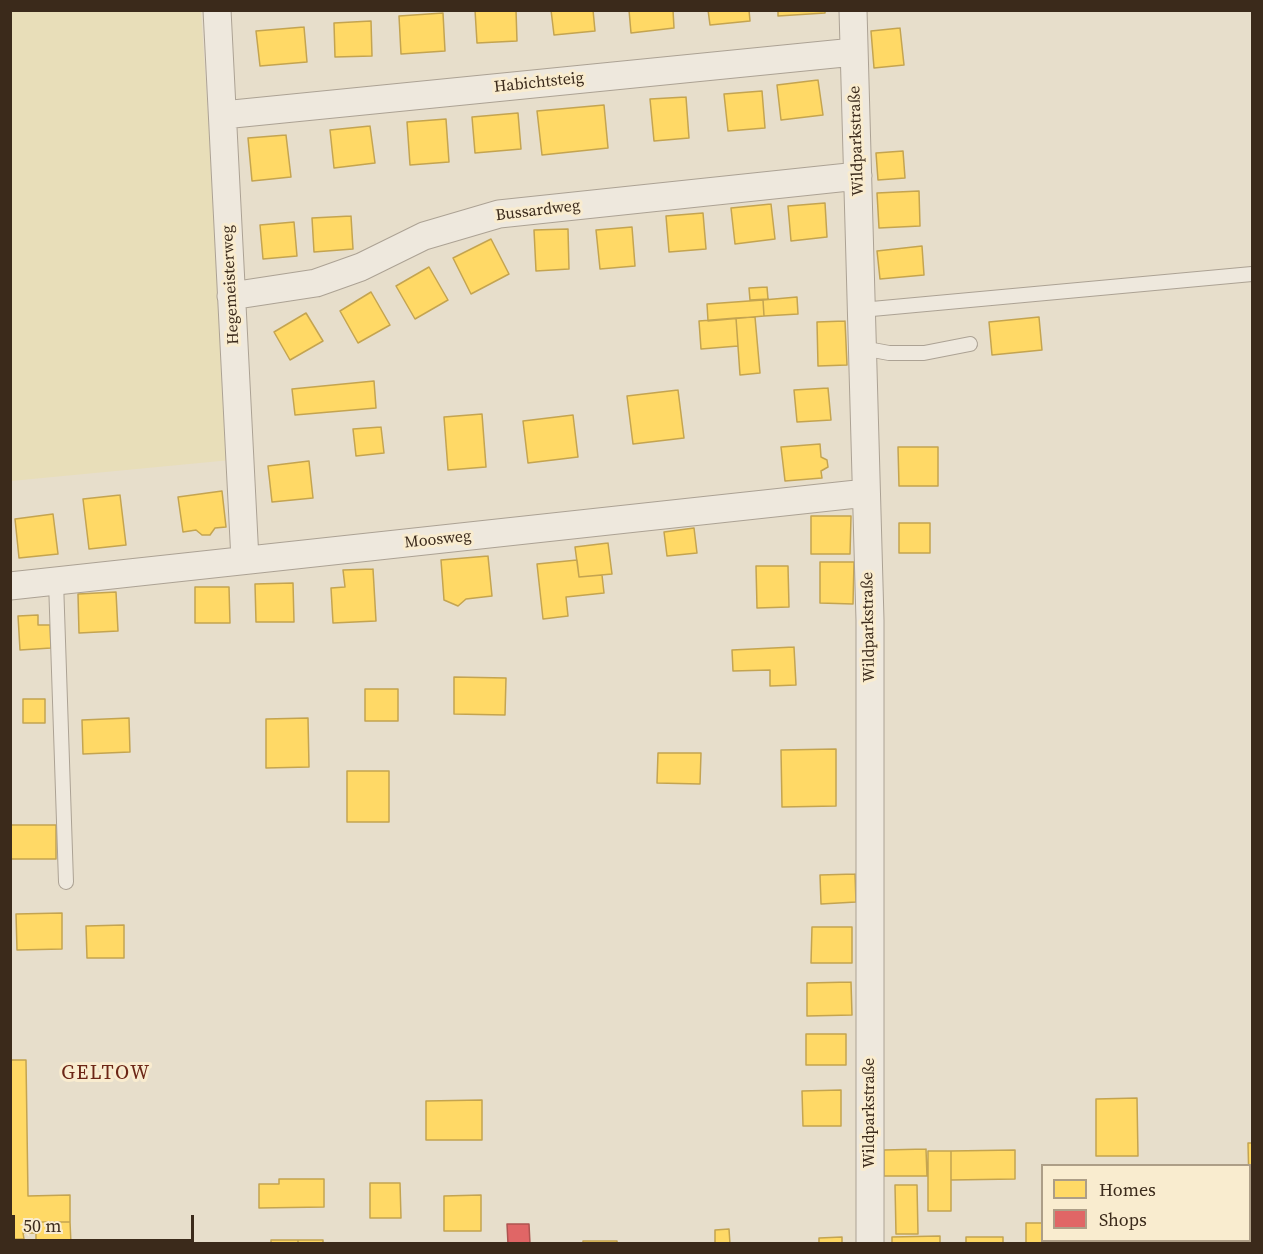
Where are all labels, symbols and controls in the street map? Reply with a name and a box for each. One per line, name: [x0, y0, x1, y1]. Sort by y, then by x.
street label: Habichtsteig: [493, 69, 585, 97]
street label: Wildparkstraße: [845, 85, 869, 197]
street label: Bussardweg: [495, 196, 581, 226]
street label: Hegemeisterweg: [218, 225, 244, 345]
street label: Moosweg: [404, 527, 472, 553]
street label: Wildparkstraße: [858, 572, 880, 682]
street label: Wildparkstraße: [860, 1058, 880, 1168]
district label: GELTOW: [61, 1062, 151, 1086]
legend: [1041, 1164, 1251, 1242]
text: Homes: [1099, 1177, 1156, 1202]
scale bar: [15, 1203, 196, 1241]
text: Shops: [1099, 1207, 1147, 1232]
text: 50 m: [23, 1213, 61, 1238]

